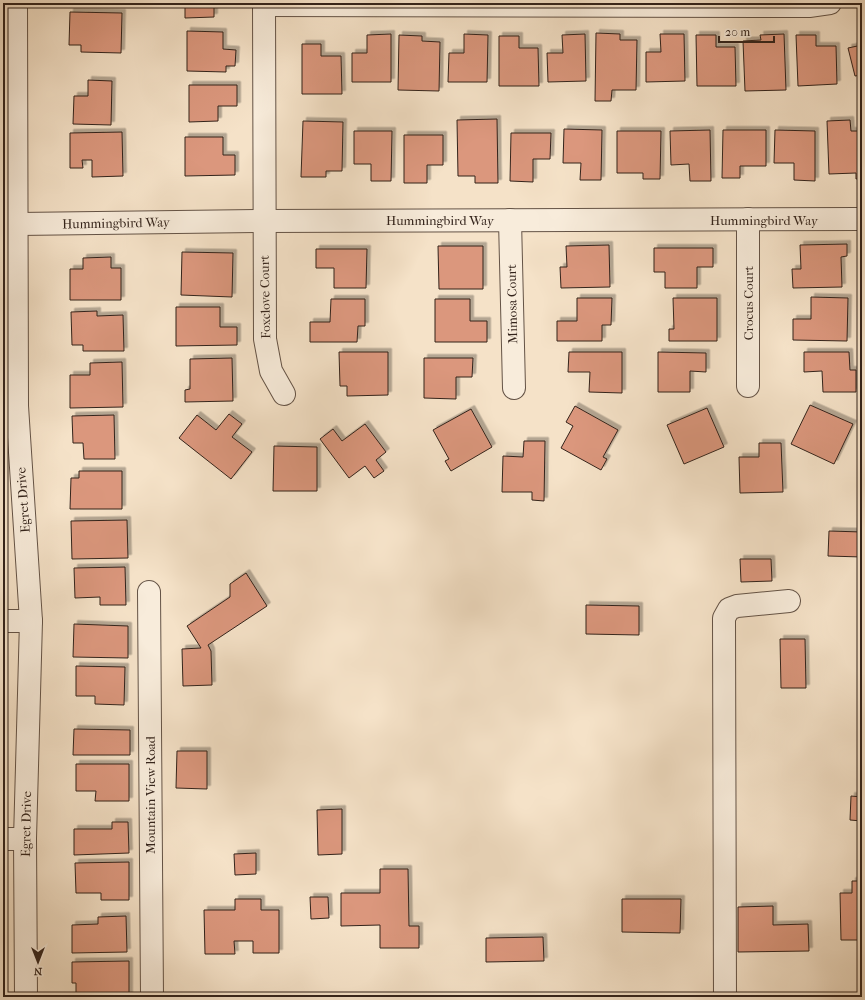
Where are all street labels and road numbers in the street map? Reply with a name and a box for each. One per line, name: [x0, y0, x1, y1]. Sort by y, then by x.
street label: Hummingbird Way: [386, 213, 495, 228]
street label: Hummingbird Way: [710, 213, 819, 228]
street label: Hummingbird Way: [62, 215, 171, 231]
street label: Foxclove Court: [257, 255, 273, 339]
street label: Mimosa Court: [504, 264, 520, 344]
street label: Crocus Court: [741, 266, 756, 340]
street label: Egret Drive: [13, 466, 33, 533]
street label: Mountain View Road: [143, 735, 158, 854]
street label: Egret Drive: [18, 790, 34, 857]

